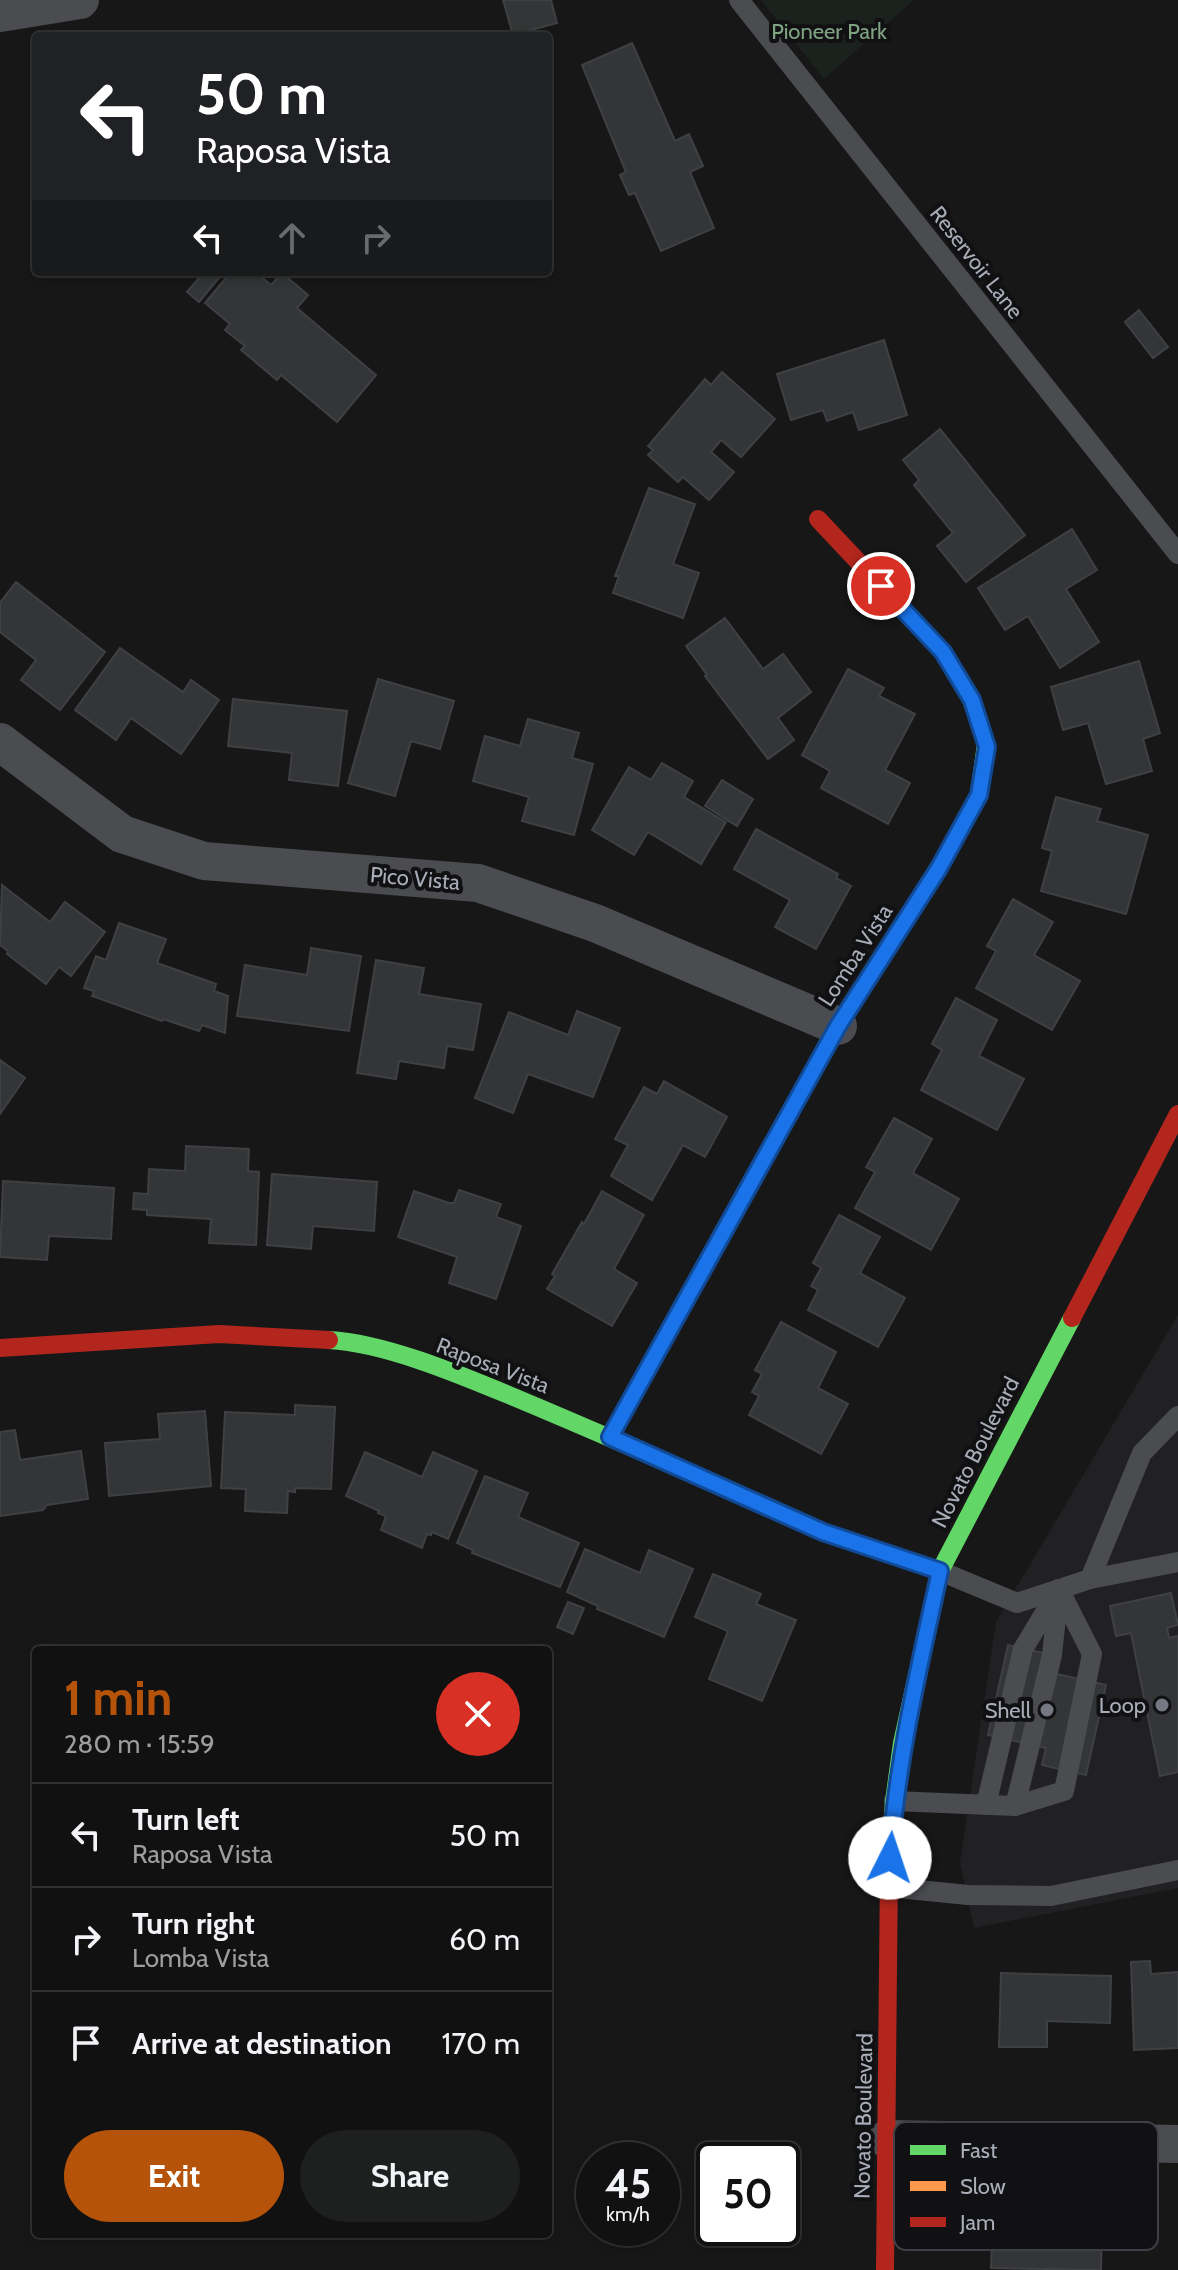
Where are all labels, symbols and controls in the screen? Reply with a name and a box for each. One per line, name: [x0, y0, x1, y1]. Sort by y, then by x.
park label: Pioneer Park: [771, 18, 887, 45]
text: 50 m: [196, 60, 327, 128]
icon: left: [64, 64, 168, 168]
text: Raposa Vista: [196, 128, 390, 172]
street label: Reservoir Lane: [924, 200, 1029, 324]
icon: left: [186, 216, 230, 260]
icon: ahead: [270, 216, 314, 260]
icon: right: [354, 216, 398, 260]
pin: [847, 552, 915, 620]
icon: arrive: [859, 564, 903, 608]
street label: Pico Vista: [369, 861, 461, 896]
street label: Lomba Vista: [812, 899, 899, 1011]
street label: Raposa Vista: [433, 1332, 554, 1400]
street label: Novato Boulevard: [926, 1372, 1025, 1532]
text: 1 min: [64, 1669, 172, 1727]
button: close: [436, 1672, 520, 1756]
place label: Loop: [1099, 1692, 1146, 1719]
marker: Loop: [1153, 1696, 1171, 1714]
place label: Shell: [985, 1697, 1032, 1724]
marker: Shell: [1038, 1701, 1056, 1719]
text: 280 m · 15:59: [64, 1728, 215, 1760]
text: Turn left: [132, 1801, 240, 1838]
icon: left: [64, 1813, 108, 1857]
position arrow: [848, 1816, 932, 1900]
text: 50 m: [450, 1817, 520, 1854]
text: Raposa Vista: [132, 1838, 272, 1870]
text: Turn right: [132, 1905, 255, 1942]
icon: right: [64, 1917, 108, 1961]
text: 60 m: [449, 1921, 520, 1958]
text: Lomba Vista: [132, 1942, 269, 1974]
icon: arrive: [64, 2021, 108, 2065]
text: Arrive at destination: [132, 2025, 392, 2062]
text: 170 m: [441, 2025, 520, 2062]
street label: Novato Boulevard: [849, 2033, 878, 2199]
legend: [894, 2122, 1158, 2250]
button: Exit: [64, 2130, 284, 2222]
button: Share: [300, 2130, 520, 2222]
text: Fast: [960, 2137, 998, 2164]
speed limit sign: 50: [696, 2142, 800, 2246]
text: 45: [605, 2159, 651, 2208]
text: Slow: [960, 2173, 1006, 2200]
text: km/h: [606, 2202, 650, 2226]
text: Jam: [959, 2209, 995, 2236]

